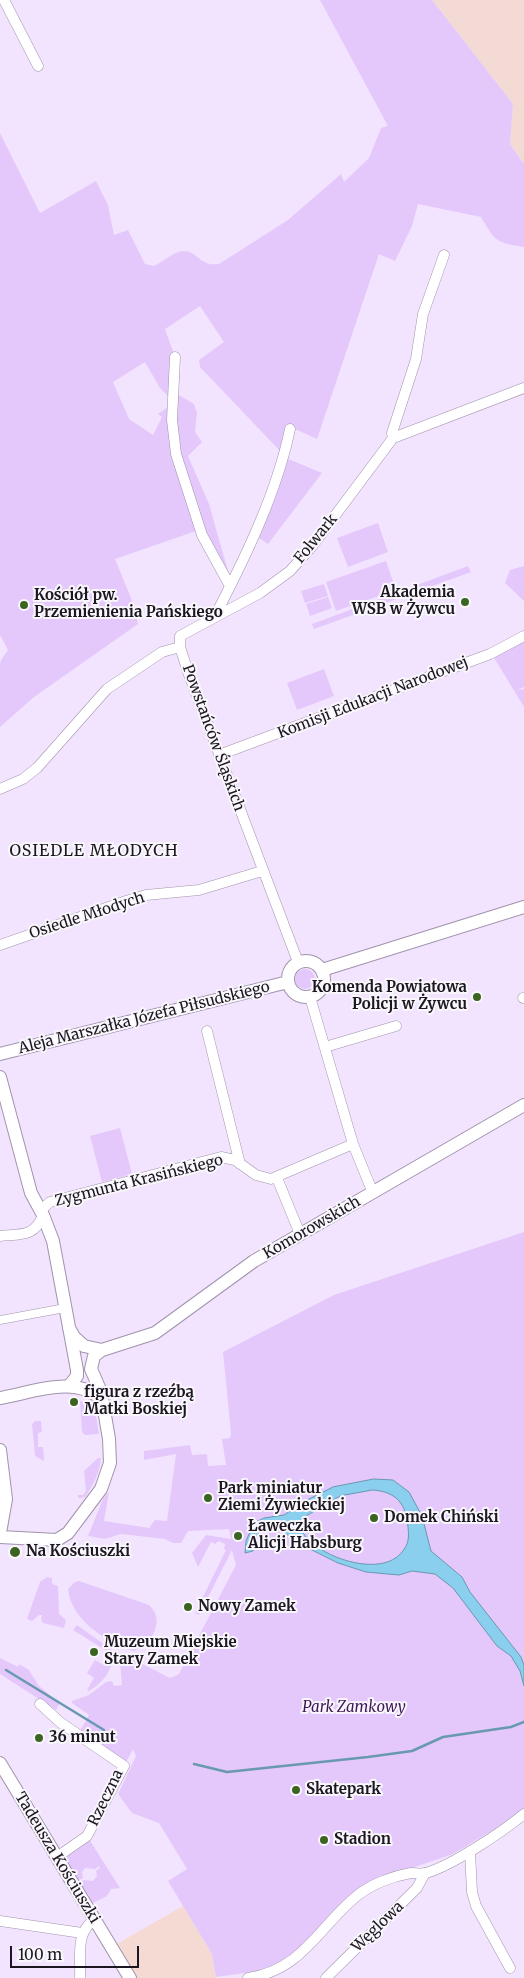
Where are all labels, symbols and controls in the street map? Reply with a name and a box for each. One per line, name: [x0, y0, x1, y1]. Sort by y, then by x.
street label: Folwark: [291, 511, 341, 567]
place label: Akademia WSB w Żywcu: [352, 584, 455, 619]
place label: Kościół pw. Przemienienia Pańskiego: [34, 587, 223, 622]
marker: Akademia WSB w Żywcu: [459, 596, 471, 608]
marker: Kościół pw. Przemienienia Pańskiego: [18, 599, 30, 611]
street label: Komisji Edukacji Narodowej: [275, 653, 471, 743]
street label: Powstańców Śląskich: [178, 662, 248, 814]
district label: OSIEDLE MŁODYCH: [8, 841, 180, 861]
street label: Osiedle Młodych: [27, 889, 147, 943]
street label: Aleja Marszałka Józefa Piłsudskiego: [16, 978, 272, 1058]
place label: Komenda Powiatowa Policji w Żywcu: [312, 979, 467, 1014]
marker: Komenda Powiatowa Policji w Żywcu: [471, 991, 483, 1003]
street label: Zygmunta Krasińskiego: [53, 1151, 225, 1211]
street label: Komorowskich: [260, 1193, 364, 1263]
place label: figura z rzeźbą Matki Boskiej: [84, 1384, 194, 1419]
marker: figura z rzeźbą Matki Boskiej: [68, 1396, 80, 1408]
place label: Park miniatur Ziemi Żywieckiej: [218, 1480, 345, 1515]
marker: Park miniatur Ziemi Żywieckiej: [202, 1492, 214, 1504]
place label: Domek Chiński: [384, 1509, 499, 1527]
marker: Domek Chiński: [368, 1512, 380, 1524]
place label: Ławeczka Alicji Habsburg: [248, 1518, 362, 1553]
marker: Ławeczka Alicji Habsburg: [232, 1530, 244, 1542]
place label: Na Kościuszki: [26, 1543, 130, 1561]
marker: Na Kościuszki: [8, 1545, 22, 1559]
place label: Nowy Zamek: [198, 1598, 296, 1616]
marker: Nowy Zamek: [182, 1601, 194, 1613]
place label: Muzeum Miejskie Stary Zamek: [104, 1634, 237, 1669]
marker: Muzeum Miejskie Stary Zamek: [88, 1646, 100, 1658]
park label: Park Zamkowy: [302, 1699, 406, 1717]
place label: 36 minut: [49, 1729, 116, 1747]
marker: 36 minut: [33, 1732, 45, 1744]
street label: Rzeczna: [85, 1767, 127, 1829]
place label: Skatepark: [306, 1781, 381, 1799]
marker: Skatepark: [290, 1784, 302, 1796]
street label: Tadeusza Kościuszki: [11, 1789, 103, 1927]
place label: Stadion: [334, 1831, 391, 1849]
marker: Stadion: [318, 1834, 330, 1846]
street label: Węglowa: [348, 1898, 408, 1956]
scale bar: [12, 1936, 141, 1968]
text: 100 m: [18, 1945, 62, 1964]

